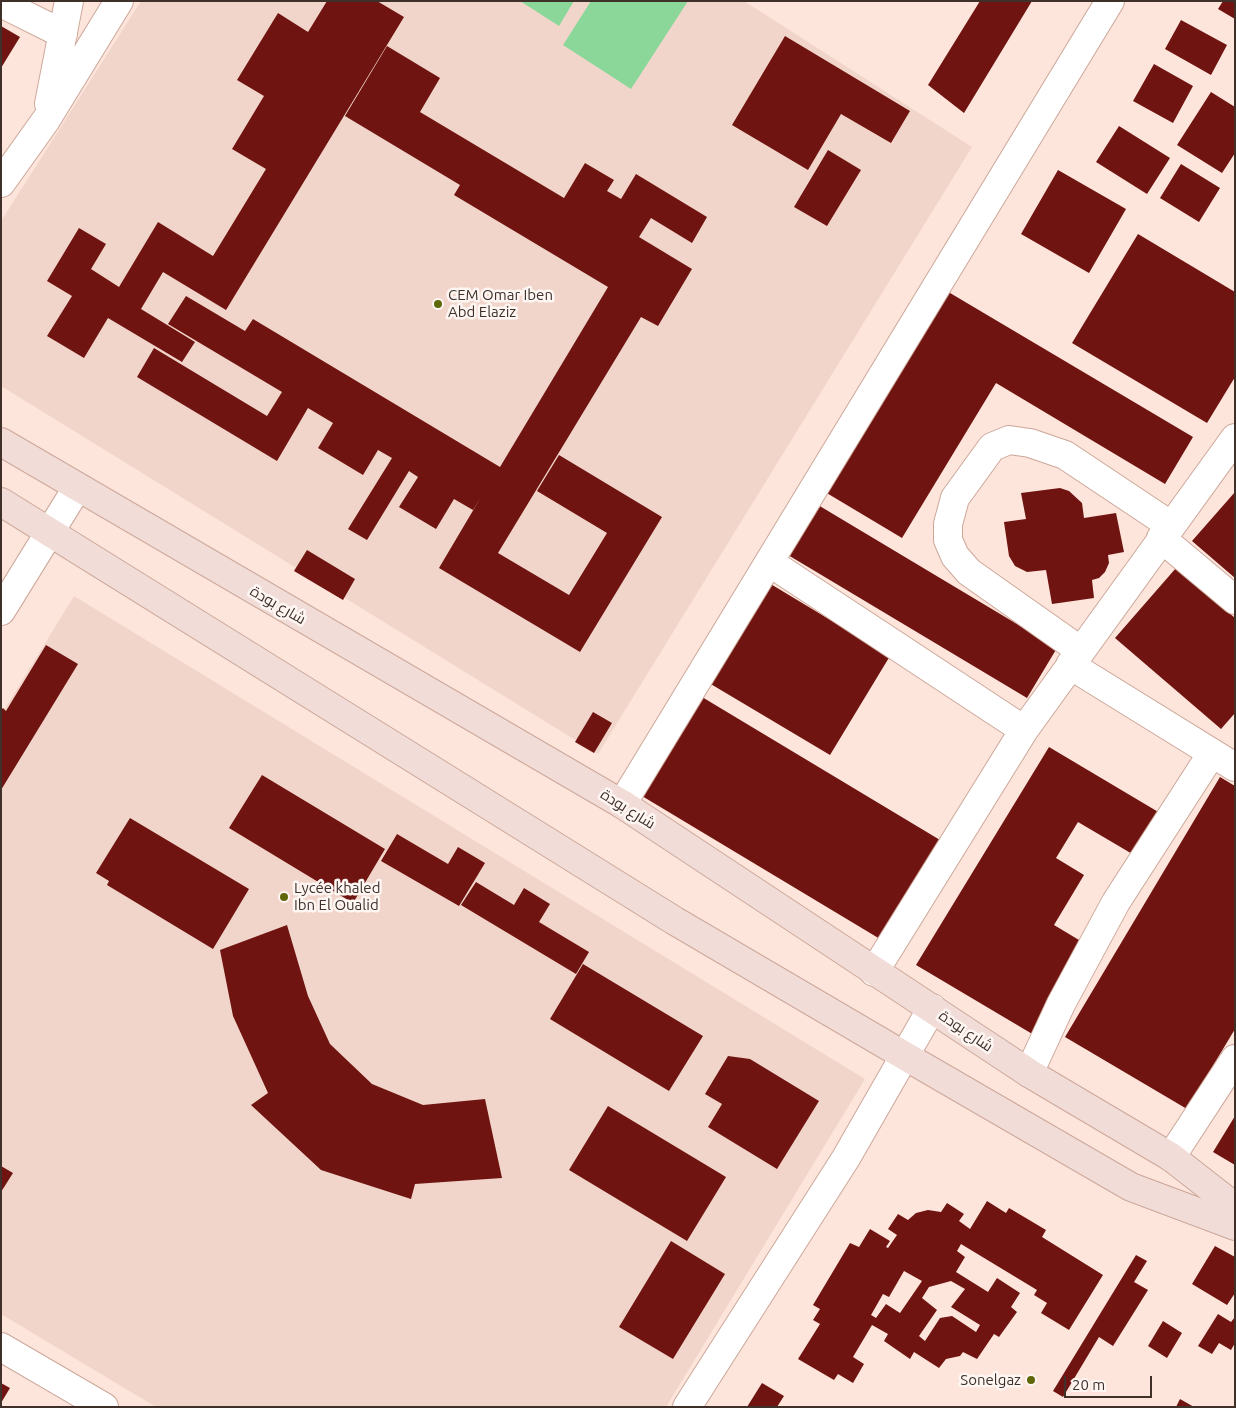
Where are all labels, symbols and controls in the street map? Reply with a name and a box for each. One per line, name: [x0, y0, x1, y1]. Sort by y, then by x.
place label: CEM Omar Iben Abd Elaziz: [448, 286, 553, 321]
marker: CEM Omar Iben Abd Elaziz: [432, 298, 444, 310]
street label: شارع بودة: [247, 582, 309, 628]
street label: شارع بودة: [597, 785, 659, 833]
place label: Lycée khaled Ibn El Oualid: [294, 879, 380, 914]
marker: Lycée khaled Ibn El Oualid: [278, 891, 290, 903]
street label: شارع بودة: [936, 1006, 996, 1056]
scale bar: [1066, 1366, 1154, 1398]
place label: Sonelgaz: [960, 1371, 1021, 1389]
marker: Sonelgaz: [1025, 1374, 1037, 1386]
text: 20 m: [1072, 1376, 1105, 1393]

